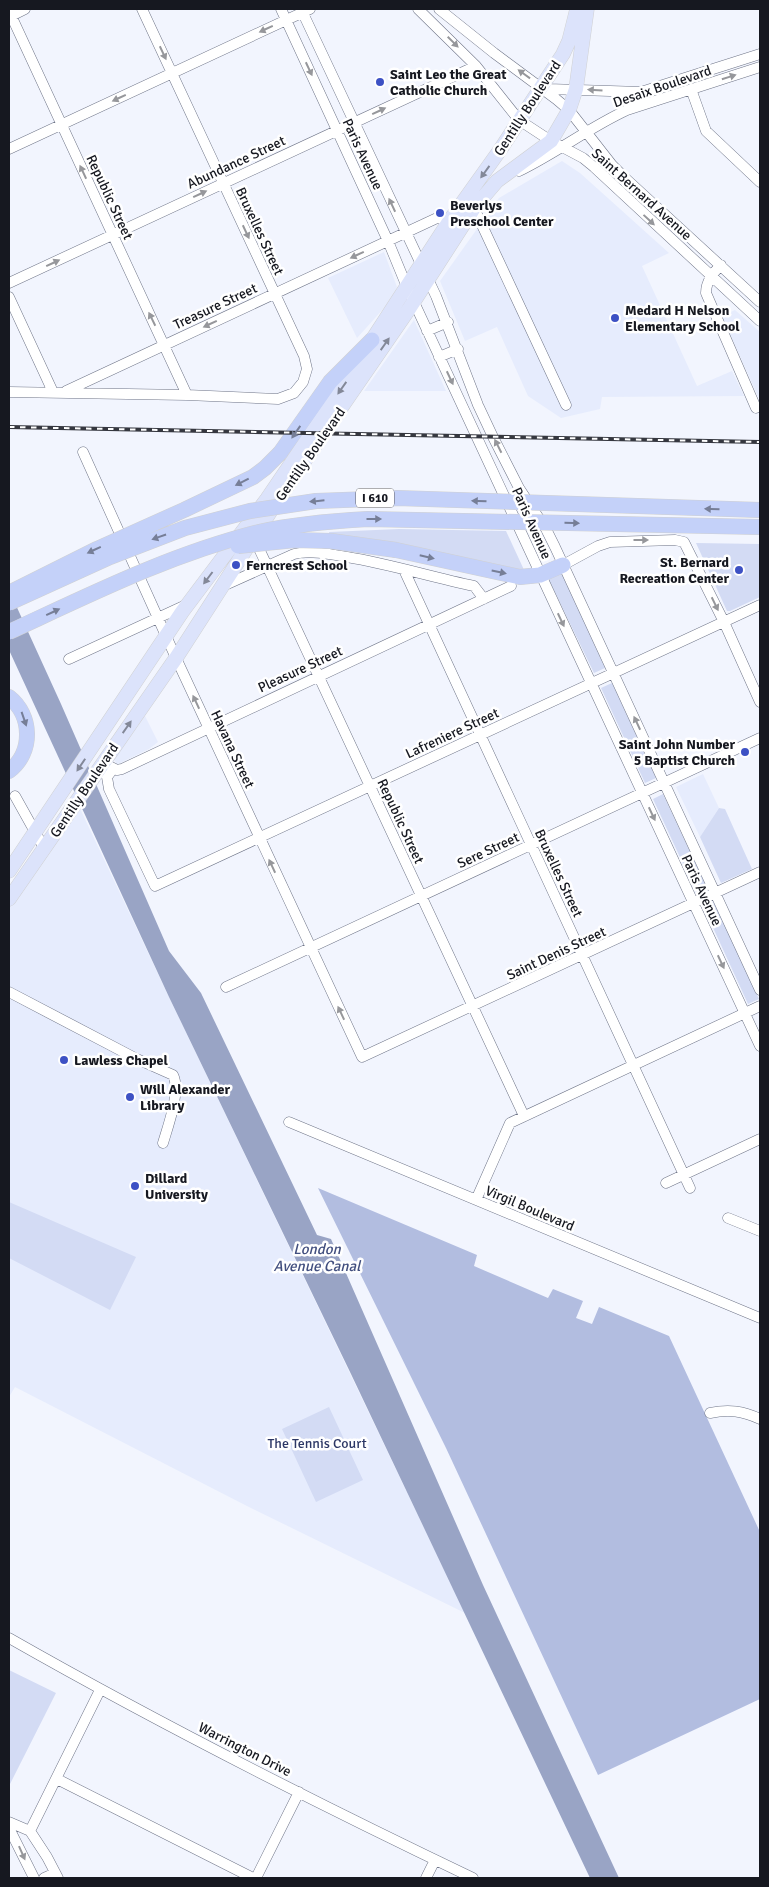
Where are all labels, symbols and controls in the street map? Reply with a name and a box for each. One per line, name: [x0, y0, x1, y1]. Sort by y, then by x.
one-way arrow: [259, 26, 273, 34]
one-way arrow: [447, 36, 459, 48]
one-way arrow: [159, 46, 167, 60]
street label: Gentilly Boulevard: [490, 57, 565, 159]
one-way arrow: [305, 62, 313, 76]
street label: Desaix Boulevard: [611, 62, 713, 111]
place label: Saint Leo the Great Catholic Church: [390, 66, 507, 99]
one-way arrow: [518, 69, 531, 80]
one-way arrow: [722, 72, 737, 80]
marker: Saint Leo the Great Catholic Church: [374, 76, 386, 88]
one-way arrow: [587, 85, 603, 93]
one-way arrow: [112, 94, 126, 102]
one-way arrow: [372, 106, 386, 114]
street label: Paris Avenue: [339, 116, 387, 193]
street label: Abundance Street: [184, 132, 288, 193]
street label: Saint Bernard Avenue: [588, 145, 695, 244]
street label: Republic Street: [82, 152, 137, 242]
one-way arrow: [79, 165, 87, 179]
one-way arrow: [480, 165, 490, 179]
street label: Bruxelles Street: [232, 185, 287, 278]
one-way arrow: [193, 190, 207, 198]
one-way arrow: [388, 197, 397, 212]
place label: Beverlys Preschool Center: [450, 197, 554, 230]
marker: Beverlys Preschool Center: [434, 207, 446, 219]
one-way arrow: [643, 214, 655, 226]
one-way arrow: [242, 225, 250, 239]
one-way arrow: [350, 251, 364, 259]
one-way arrow: [46, 258, 60, 266]
street label: Treasure Street: [171, 280, 260, 333]
place label: Medard H Nelson Elementary School: [625, 302, 740, 335]
one-way arrow: [148, 312, 156, 326]
marker: Medard H Nelson Elementary School: [609, 312, 621, 324]
one-way arrow: [203, 320, 217, 328]
one-way arrow: [380, 337, 390, 351]
one-way arrow: [445, 371, 454, 386]
one-way arrow: [337, 381, 347, 395]
street label: Gentilly Boulevard: [272, 404, 349, 504]
one-way arrow: [291, 425, 301, 438]
one-way arrow: [493, 439, 501, 453]
one-way arrow: [235, 478, 249, 486]
street label: Paris Avenue: [508, 485, 555, 562]
road number: I 610: [356, 488, 394, 508]
one-way arrow: [308, 497, 324, 505]
one-way arrow: [471, 497, 487, 505]
one-way arrow: [703, 504, 719, 512]
one-way arrow: [367, 515, 383, 523]
one-way arrow: [564, 519, 580, 527]
one-way arrow: [151, 533, 166, 541]
one-way arrow: [633, 536, 649, 544]
one-way arrow: [87, 547, 101, 555]
one-way arrow: [420, 553, 435, 561]
place label: St. Bernard Recreation Center: [619, 554, 729, 587]
place label: Ferncrest School: [246, 557, 348, 574]
marker: Ferncrest School: [230, 559, 242, 571]
marker: St. Bernard Recreation Center: [733, 564, 745, 576]
one-way arrow: [492, 569, 508, 577]
one-way arrow: [203, 571, 213, 585]
one-way arrow: [711, 597, 719, 611]
one-way arrow: [46, 607, 60, 615]
one-way arrow: [557, 613, 565, 627]
street label: Pleasure Street: [255, 642, 345, 696]
one-way arrow: [192, 695, 200, 709]
street label: Lafreniere Street: [403, 704, 502, 762]
street label: Havana Street: [207, 708, 258, 791]
one-way arrow: [21, 712, 29, 727]
one-way arrow: [632, 716, 640, 730]
one-way arrow: [122, 720, 132, 733]
place label: Saint John Number 5 Baptist Church: [619, 736, 735, 769]
street label: Gentilly Boulevard: [47, 740, 122, 841]
marker: Saint John Number 5 Baptist Church: [739, 746, 751, 758]
one-way arrow: [76, 758, 86, 772]
street label: Republic Street: [373, 776, 428, 866]
one-way arrow: [648, 807, 656, 821]
street label: Bruxelles Street: [531, 827, 586, 920]
street label: Sere Street: [455, 829, 522, 872]
street label: Paris Avenue: [678, 852, 726, 929]
one-way arrow: [268, 858, 277, 873]
street label: Saint Denis Street: [504, 923, 609, 984]
one-way arrow: [717, 955, 725, 969]
one-way arrow: [337, 1006, 345, 1020]
place label: Lawless Chapel: [74, 1052, 168, 1069]
marker: Lawless Chapel: [58, 1054, 70, 1066]
place label: Will Alexander Library: [140, 1081, 231, 1114]
marker: Will Alexander Library: [124, 1091, 136, 1103]
place label: Dillard University: [145, 1170, 208, 1203]
marker: Dillard University: [129, 1180, 141, 1192]
street label: Virgil Boulevard: [483, 1182, 577, 1235]
water label: London Avenue Canal: [274, 1240, 362, 1275]
park label: The Tennis Court: [267, 1435, 367, 1452]
street label: Warrington Drive: [196, 1719, 294, 1780]
one-way arrow: [18, 1846, 26, 1860]

